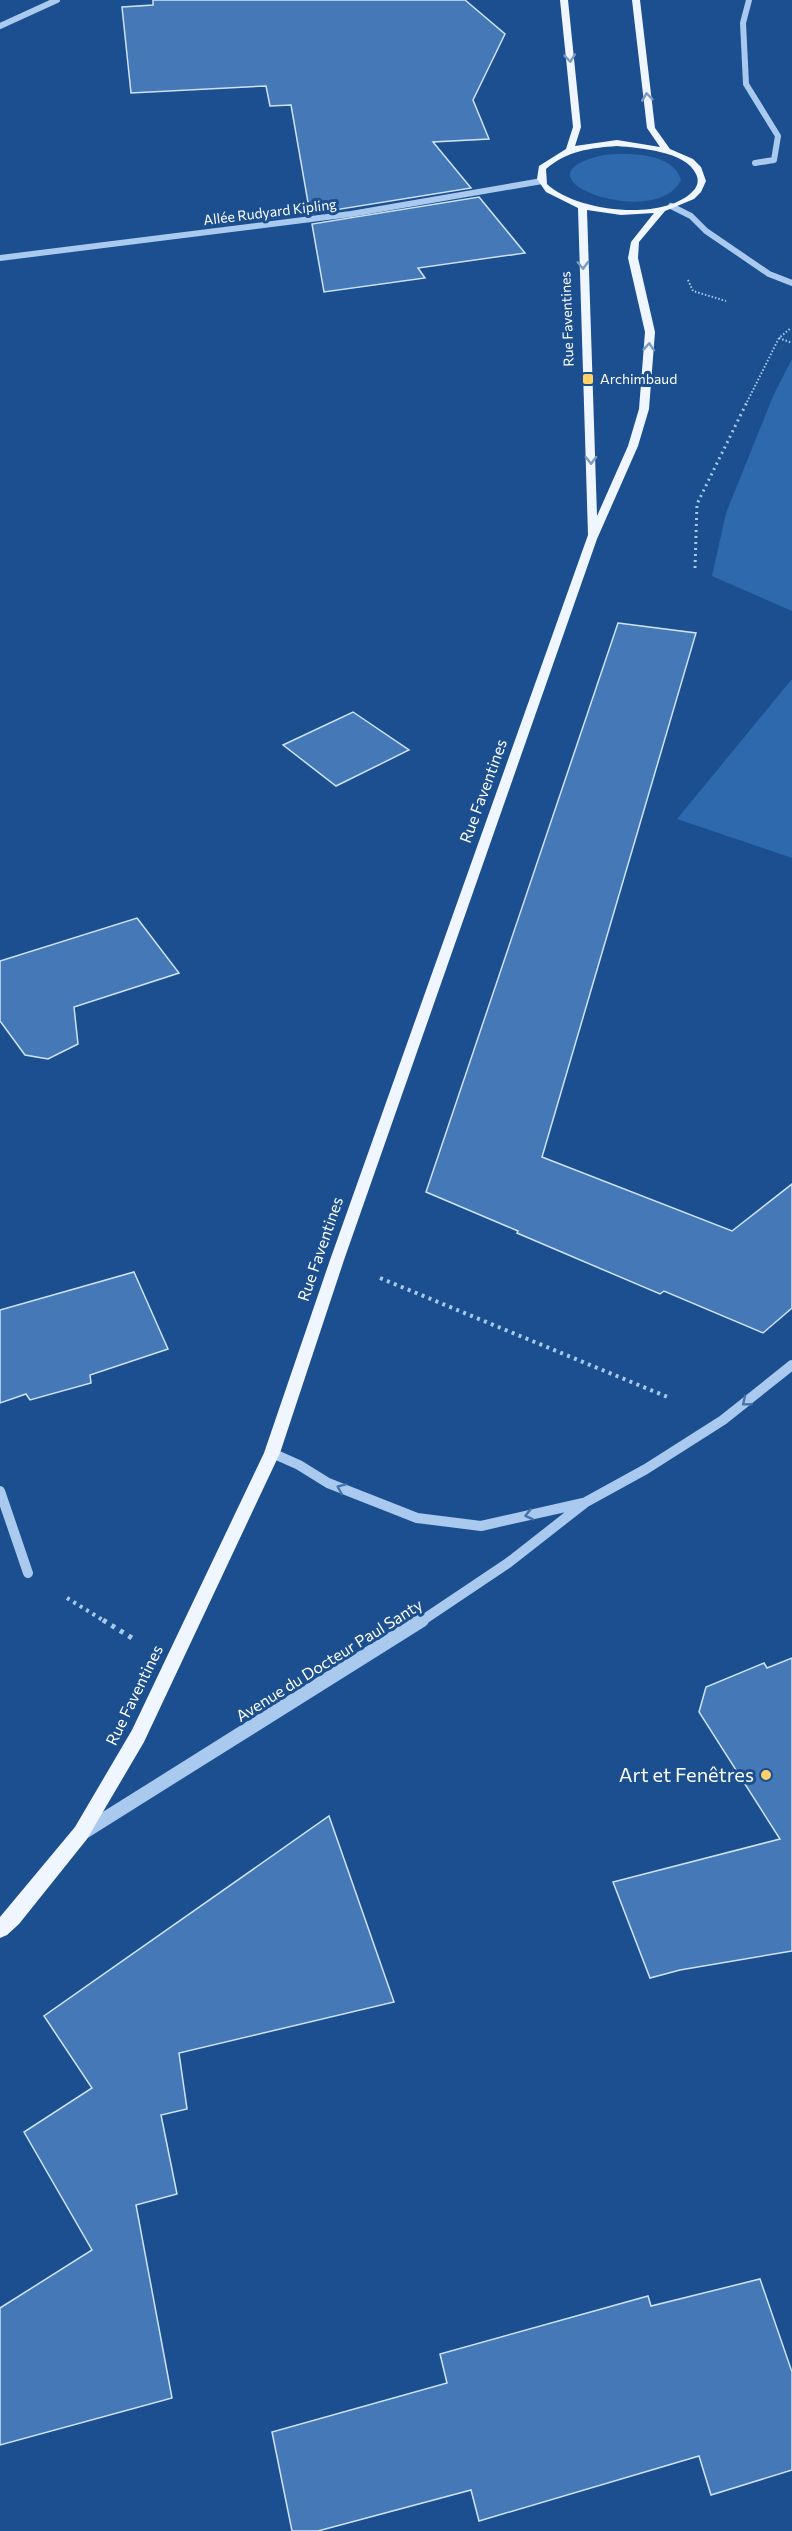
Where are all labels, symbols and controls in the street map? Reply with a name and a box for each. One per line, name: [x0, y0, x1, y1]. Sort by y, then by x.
one-way arrow: [563, 54, 576, 63]
one-way arrow: [642, 92, 654, 101]
street label: Allée Rudyard Kipling: [202, 195, 338, 228]
one-way arrow: [577, 260, 590, 269]
street label: Rue Faventines: [556, 271, 577, 367]
one-way arrow: [642, 343, 655, 352]
place label: Archimbaud: [600, 370, 677, 387]
marker: Archimbaud: [581, 372, 595, 386]
one-way arrow: [585, 455, 597, 464]
street label: Rue Faventines: [455, 736, 510, 845]
street label: Rue Faventines: [293, 1194, 346, 1304]
one-way arrow: [742, 1394, 753, 1405]
one-way arrow: [337, 1483, 348, 1495]
one-way arrow: [524, 1508, 534, 1521]
street label: Avenue du Docteur Paul Santy: [232, 1594, 426, 1725]
street label: Rue Faventines: [101, 1642, 166, 1748]
place label: Art et Fenêtres: [619, 1762, 754, 1786]
marker: Art et Fenêtres: [759, 1768, 773, 1782]

